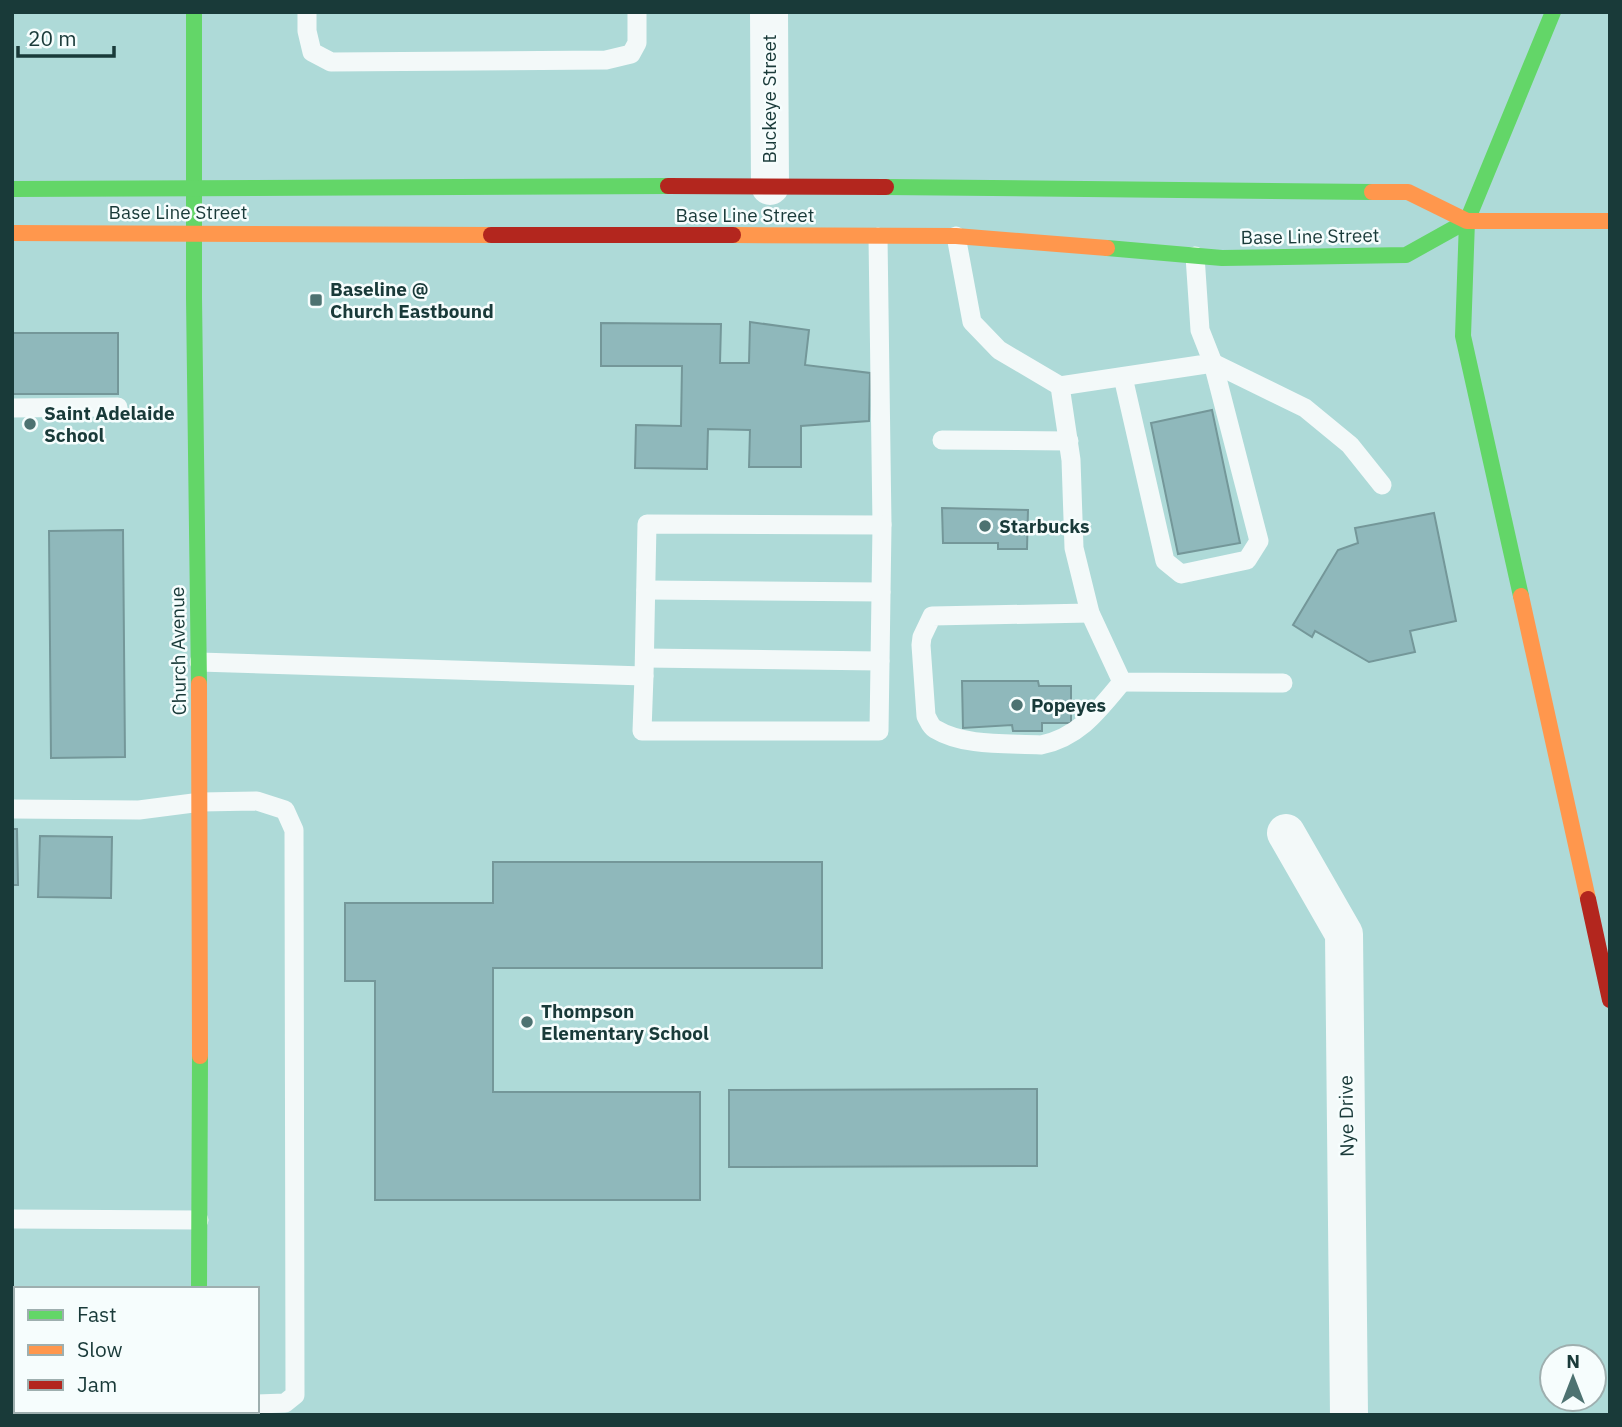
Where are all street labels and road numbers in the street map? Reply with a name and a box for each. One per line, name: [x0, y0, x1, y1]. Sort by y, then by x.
street label: Buckeye Street: [757, 34, 781, 164]
street label: Base Line Street: [109, 200, 247, 224]
street label: Base Line Street: [676, 203, 814, 227]
street label: Base Line Street: [1240, 223, 1380, 249]
street label: Church Avenue: [165, 587, 191, 715]
street label: Nye Drive: [1333, 1075, 1359, 1157]

